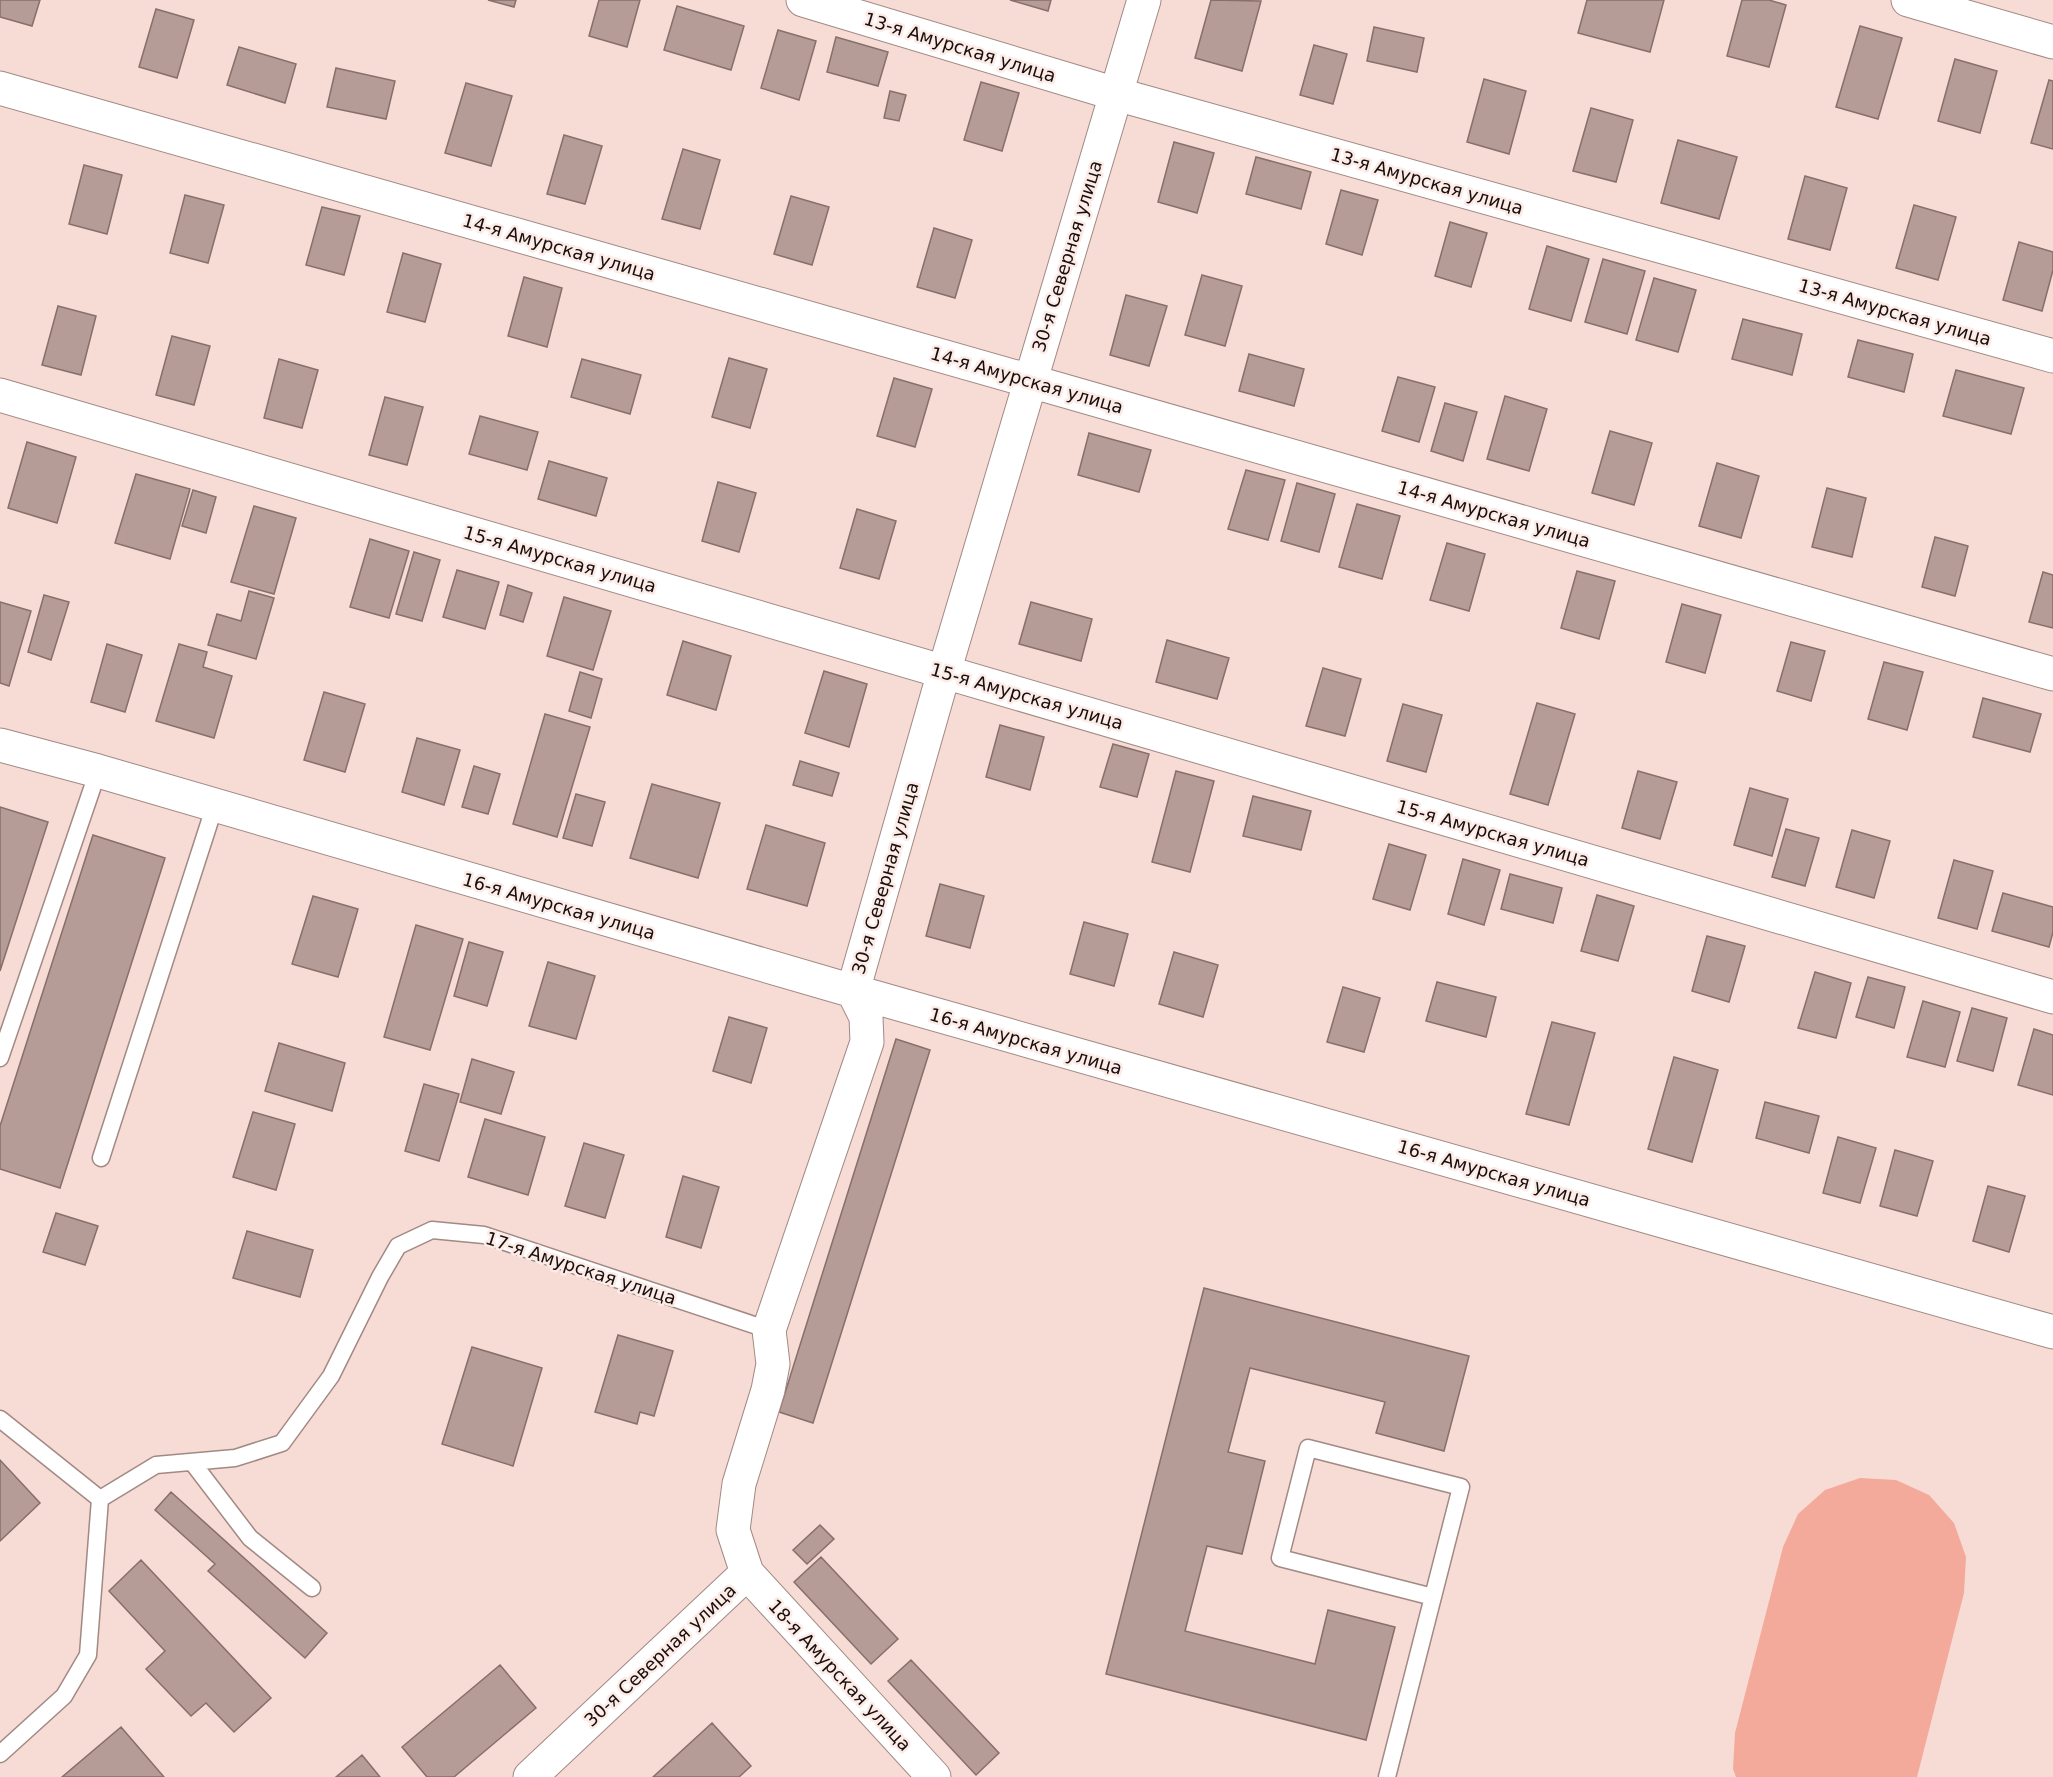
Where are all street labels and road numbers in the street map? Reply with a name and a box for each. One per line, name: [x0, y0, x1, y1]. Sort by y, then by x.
street label: 13-я Амурская улица: [862, 8, 1058, 86]
street label: 13-я Амурская улица: [1328, 143, 1526, 219]
street label: 30-я Северная улица: [1028, 158, 1106, 354]
street label: 14-я Амурская улица: [460, 209, 658, 285]
street label: 13-я Амурская улица: [1796, 274, 1994, 350]
street label: 14-я Амурская улица: [928, 342, 1126, 418]
street label: 14-я Амурская улица: [1395, 476, 1593, 552]
street label: 15-я Амурская улица: [461, 521, 659, 597]
street label: 15-я Амурская улица: [928, 658, 1126, 734]
street label: 30-я Северная улица: [847, 779, 923, 977]
street label: 15-я Амурская улица: [1394, 795, 1592, 871]
street label: 16-я Амурская улица: [460, 868, 658, 944]
street label: 16-я Амурская улица: [927, 1003, 1125, 1079]
street label: 16-я Амурская улица: [1395, 1135, 1593, 1211]
street label: 17-я Амурская улица: [483, 1227, 679, 1309]
street label: 30-я Северная улица: [580, 1579, 740, 1731]
street label: 18-я Амурская улица: [764, 1595, 916, 1755]

